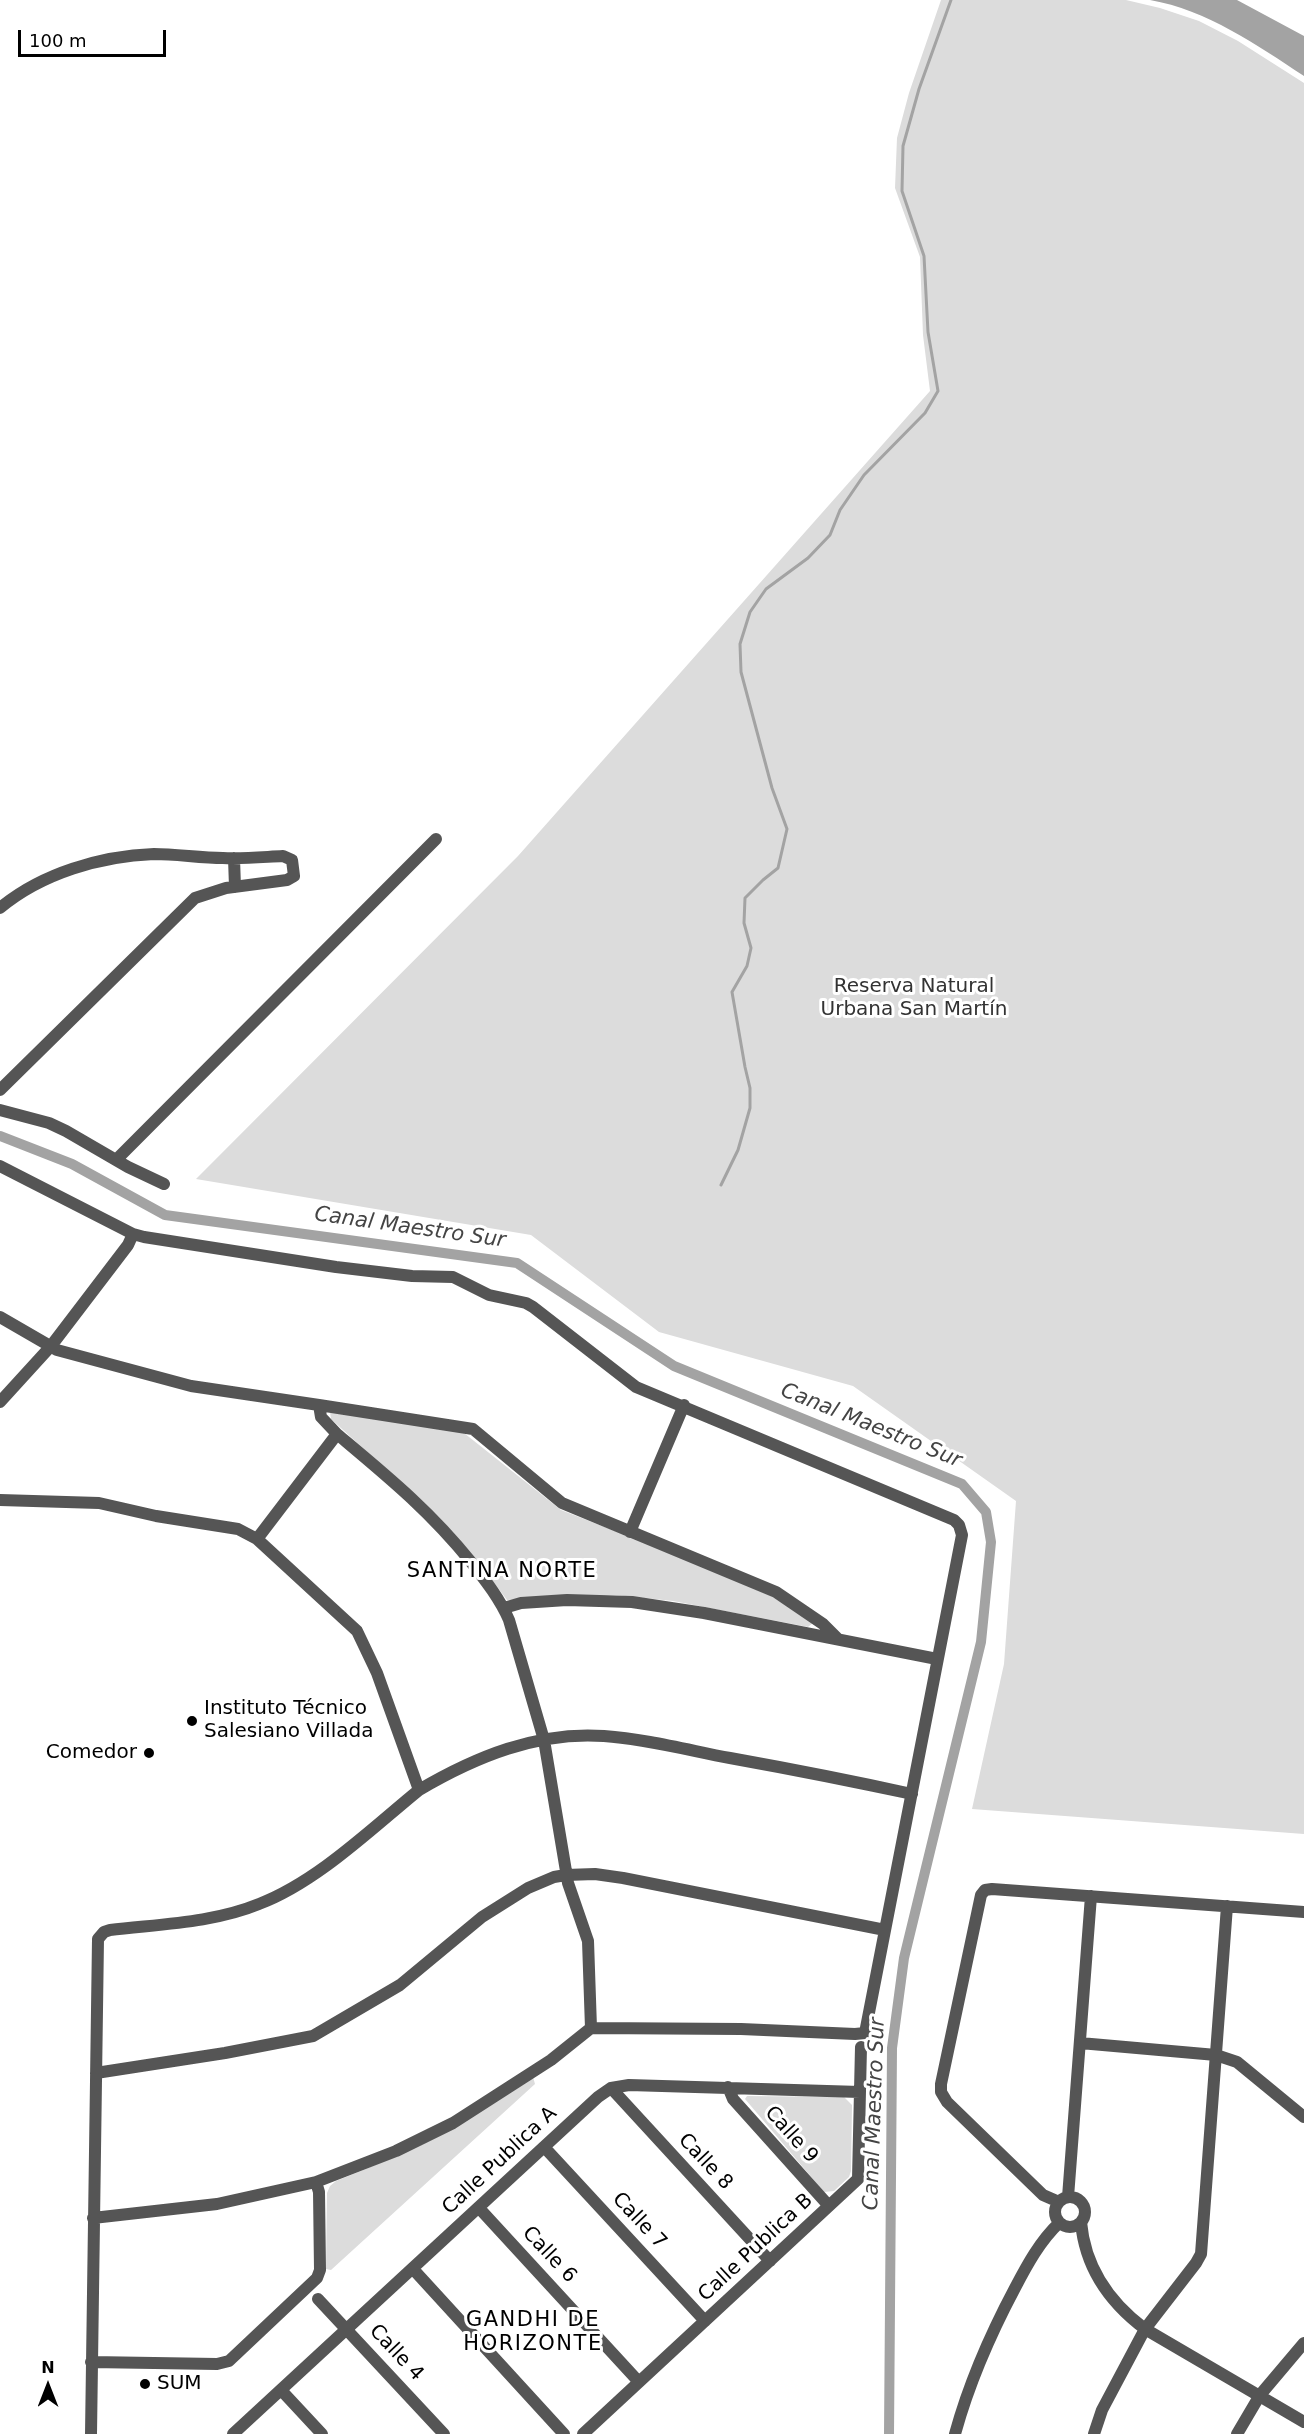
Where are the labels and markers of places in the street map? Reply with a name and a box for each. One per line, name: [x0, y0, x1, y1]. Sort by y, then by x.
place label: Instituto Técnico Salesiano Villada: [204, 1697, 373, 1744]
marker: Instituto Técnico Salesiano Villada: [185, 1714, 199, 1728]
place label: Comedor: [46, 1741, 137, 1765]
marker: Comedor: [142, 1746, 156, 1760]
place label: SUM: [157, 2372, 202, 2396]
marker: SUM: [138, 2377, 152, 2391]

